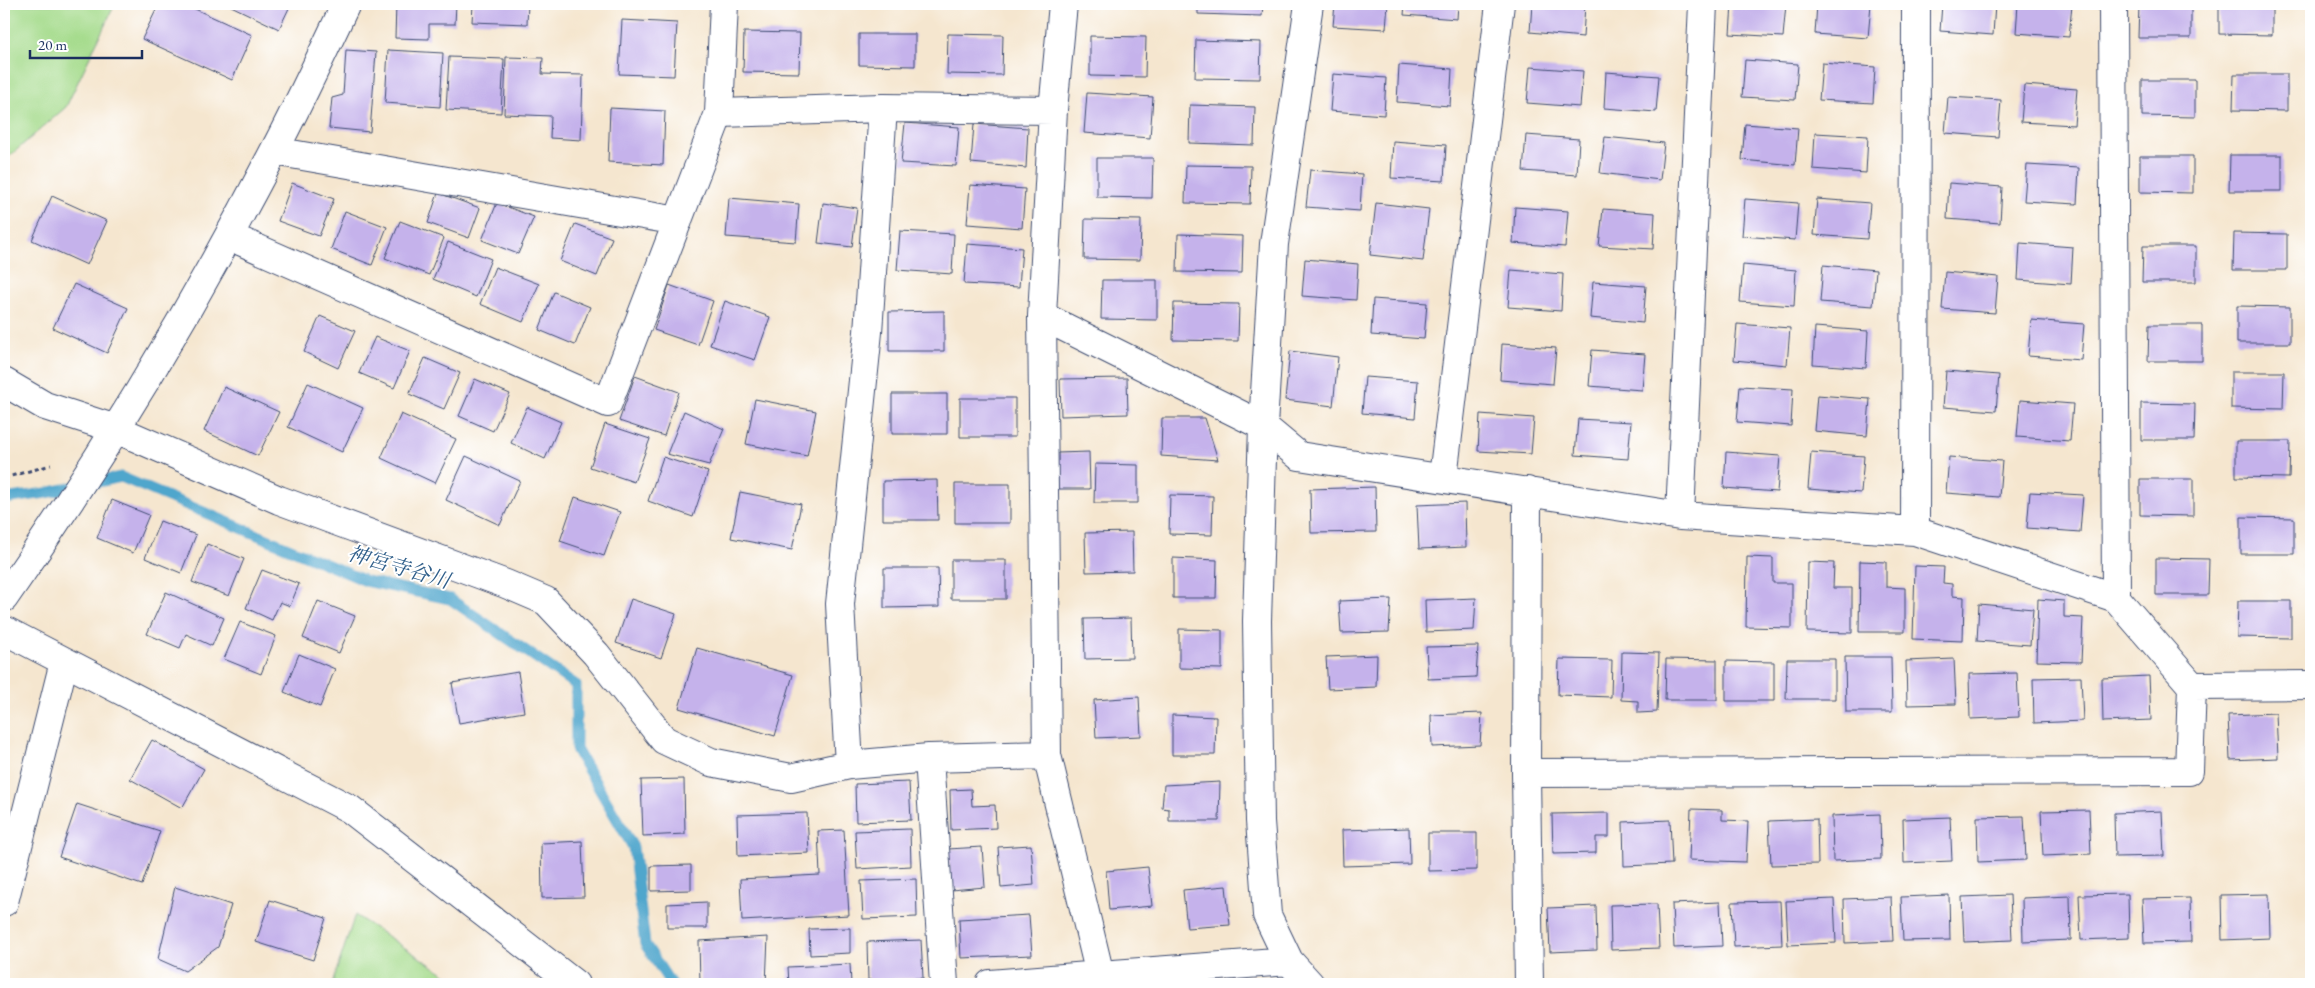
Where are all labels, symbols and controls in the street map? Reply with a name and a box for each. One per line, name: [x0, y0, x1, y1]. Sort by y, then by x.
scale bar: [30, 28, 142, 60]
text: 20 m: [38, 35, 67, 54]
water label: 神宮寺谷川: [345, 539, 455, 595]

